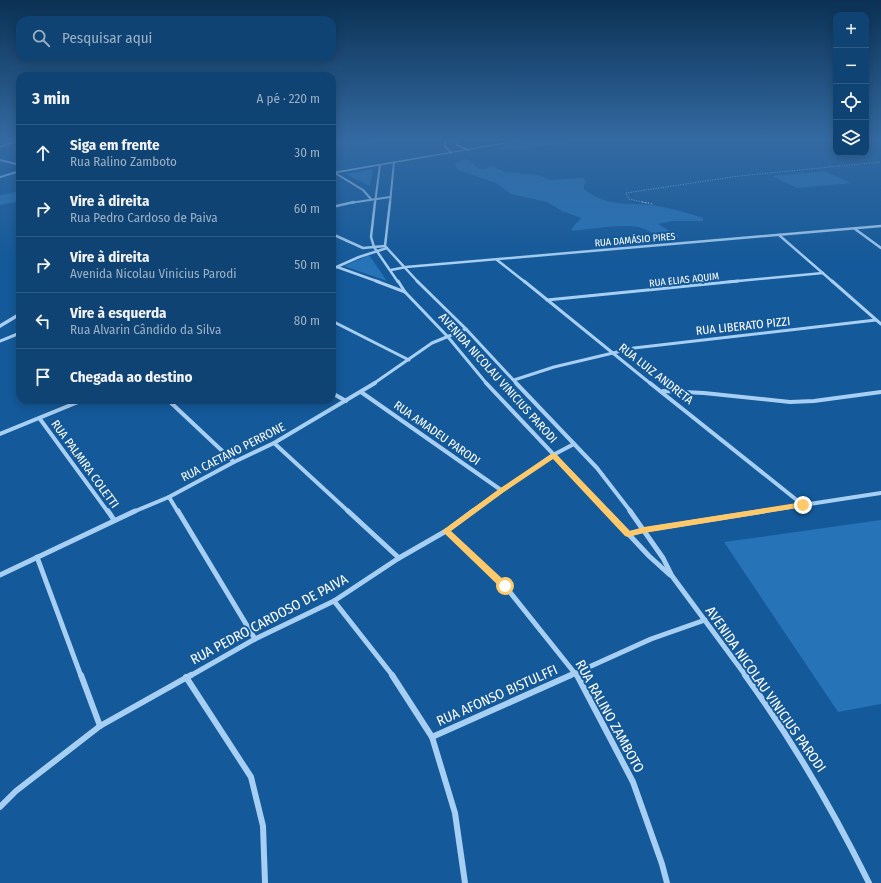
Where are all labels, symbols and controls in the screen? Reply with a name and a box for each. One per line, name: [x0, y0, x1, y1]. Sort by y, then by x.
map controls: [833, 12, 869, 156]
button: +: [833, 12, 869, 48]
search box: [16, 16, 336, 60]
icon: search: [30, 27, 52, 49]
text: Pesquisar aqui: [62, 29, 152, 47]
button: −: [833, 48, 869, 84]
button: locate: [833, 84, 869, 120]
text: 3 min: [32, 88, 70, 109]
text: A pé · 220 m: [257, 91, 320, 106]
button: layers: [833, 120, 869, 156]
text: Siga em frente: [70, 136, 160, 154]
icon: ahead: [32, 142, 54, 164]
text: 30 m: [294, 145, 320, 160]
text: Rua Ralino Zamboto: [70, 154, 177, 169]
text: Vire à direita: [70, 192, 149, 210]
icon: right: [32, 198, 54, 220]
text: 60 m: [294, 201, 320, 216]
text: Rua Pedro Cardoso de Paiva: [70, 210, 218, 225]
street label: RUA DAMÁSIO PIRES: [594, 228, 676, 250]
text: Vire à direita: [70, 248, 149, 266]
icon: right: [32, 254, 54, 276]
text: 50 m: [294, 257, 320, 272]
text: Avenida Nicolau Vinicius Parodi: [70, 266, 236, 281]
street label: RUA ELIAS AQUIM: [649, 270, 720, 290]
text: Vire à esquerda: [70, 304, 167, 322]
icon: left: [32, 310, 54, 332]
street label: AVENIDA NICOLAU VINICIUS PARODI: [436, 310, 560, 446]
text: 80 m: [294, 313, 320, 328]
street label: RUA LIBERATO PIZZI: [695, 314, 791, 338]
text: Rua Alvarin Cândido da Silva: [70, 322, 221, 337]
street label: RUA LUIZ ANDRETA: [616, 341, 696, 408]
icon: arrive: [32, 366, 54, 388]
text: Chegada ao destino: [70, 368, 192, 386]
street label: RUA AMADEU PARODI: [391, 398, 483, 468]
street label: RUA PALMIRA COLETTI: [48, 417, 122, 511]
street label: RUA CAETANO PERRONE: [179, 420, 288, 484]
route end: [794, 496, 812, 514]
street label: RUA PEDRO CARDOSO DE PAIVA: [188, 570, 351, 668]
route start: [496, 577, 514, 595]
street label: AVENIDA NICOLAU VINICIUS PARODI: [702, 603, 829, 775]
street label: RUA RALINO ZAMBOTO: [571, 657, 648, 776]
street label: RUA AFONSO BISTULFFI: [434, 661, 560, 730]

